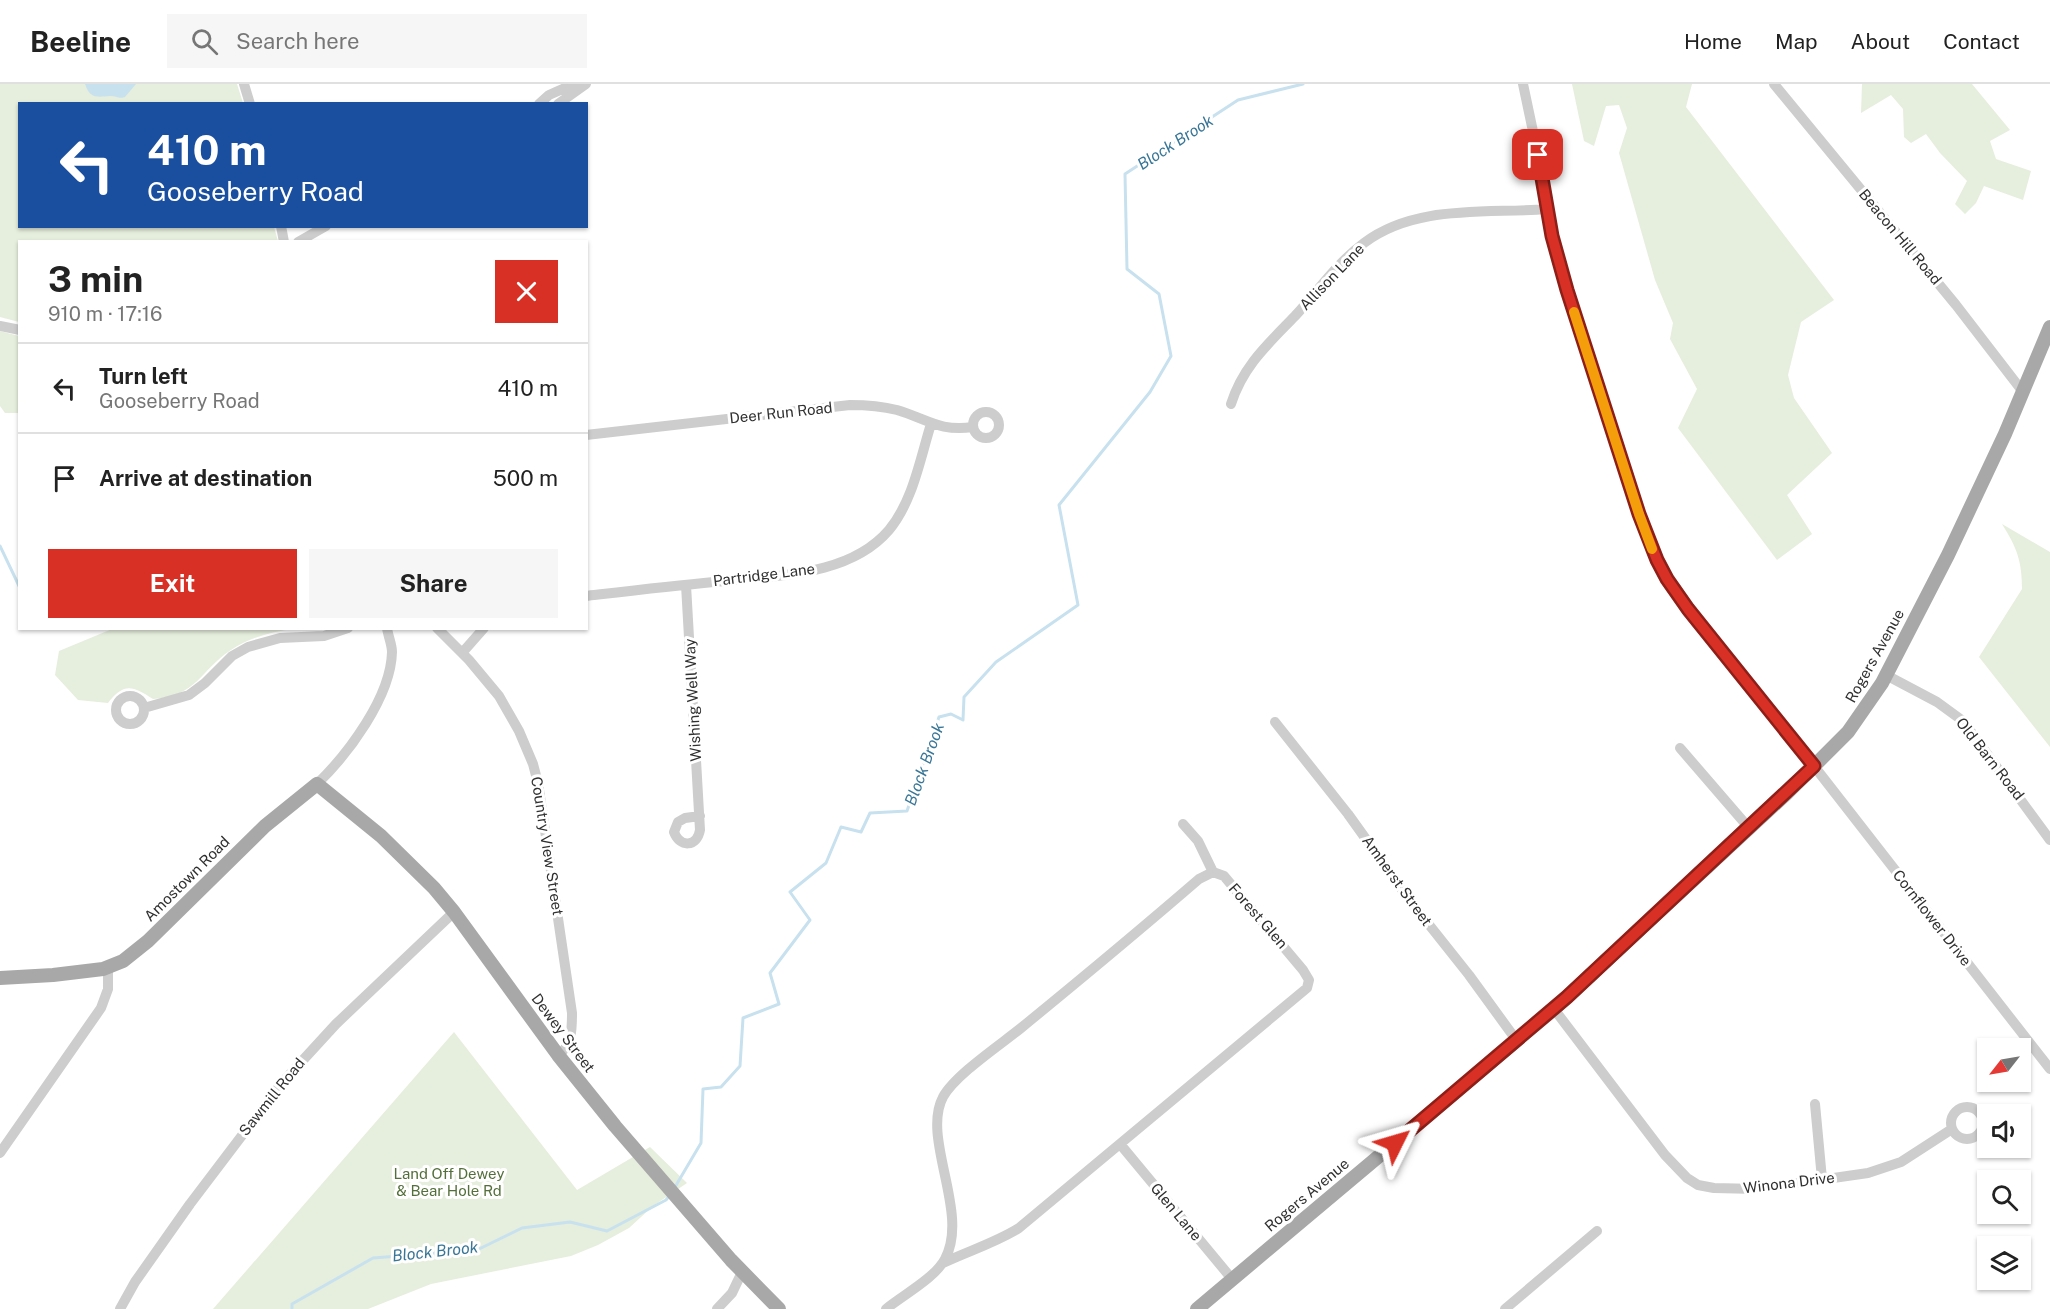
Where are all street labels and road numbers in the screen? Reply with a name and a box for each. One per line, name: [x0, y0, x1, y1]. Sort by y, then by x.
street label: Beacon Hill Road: [1856, 186, 1945, 288]
street label: Allison Lane: [1296, 240, 1367, 313]
street label: Deer Run Road: [729, 399, 833, 426]
street label: Partridge Lane: [712, 560, 816, 589]
street label: Rogers Avenue: [1842, 606, 1907, 706]
street label: Wishing Well Way: [681, 638, 704, 762]
street label: Old Barn Road: [1953, 714, 2028, 803]
street label: Country View Street: [528, 775, 567, 917]
street label: Amherst Street: [1359, 832, 1436, 929]
street label: Amostown Road: [141, 833, 233, 925]
street label: Cornflower Drive: [1890, 866, 1975, 969]
street label: Forest Glen: [1226, 880, 1291, 952]
street label: Dewey Street: [528, 990, 599, 1076]
street label: Sawmill Road: [235, 1055, 308, 1139]
street label: Rogers Avenue: [1261, 1155, 1352, 1235]
street label: Winona Drive: [1742, 1168, 1835, 1197]
street label: Glen Lane: [1147, 1179, 1205, 1244]

